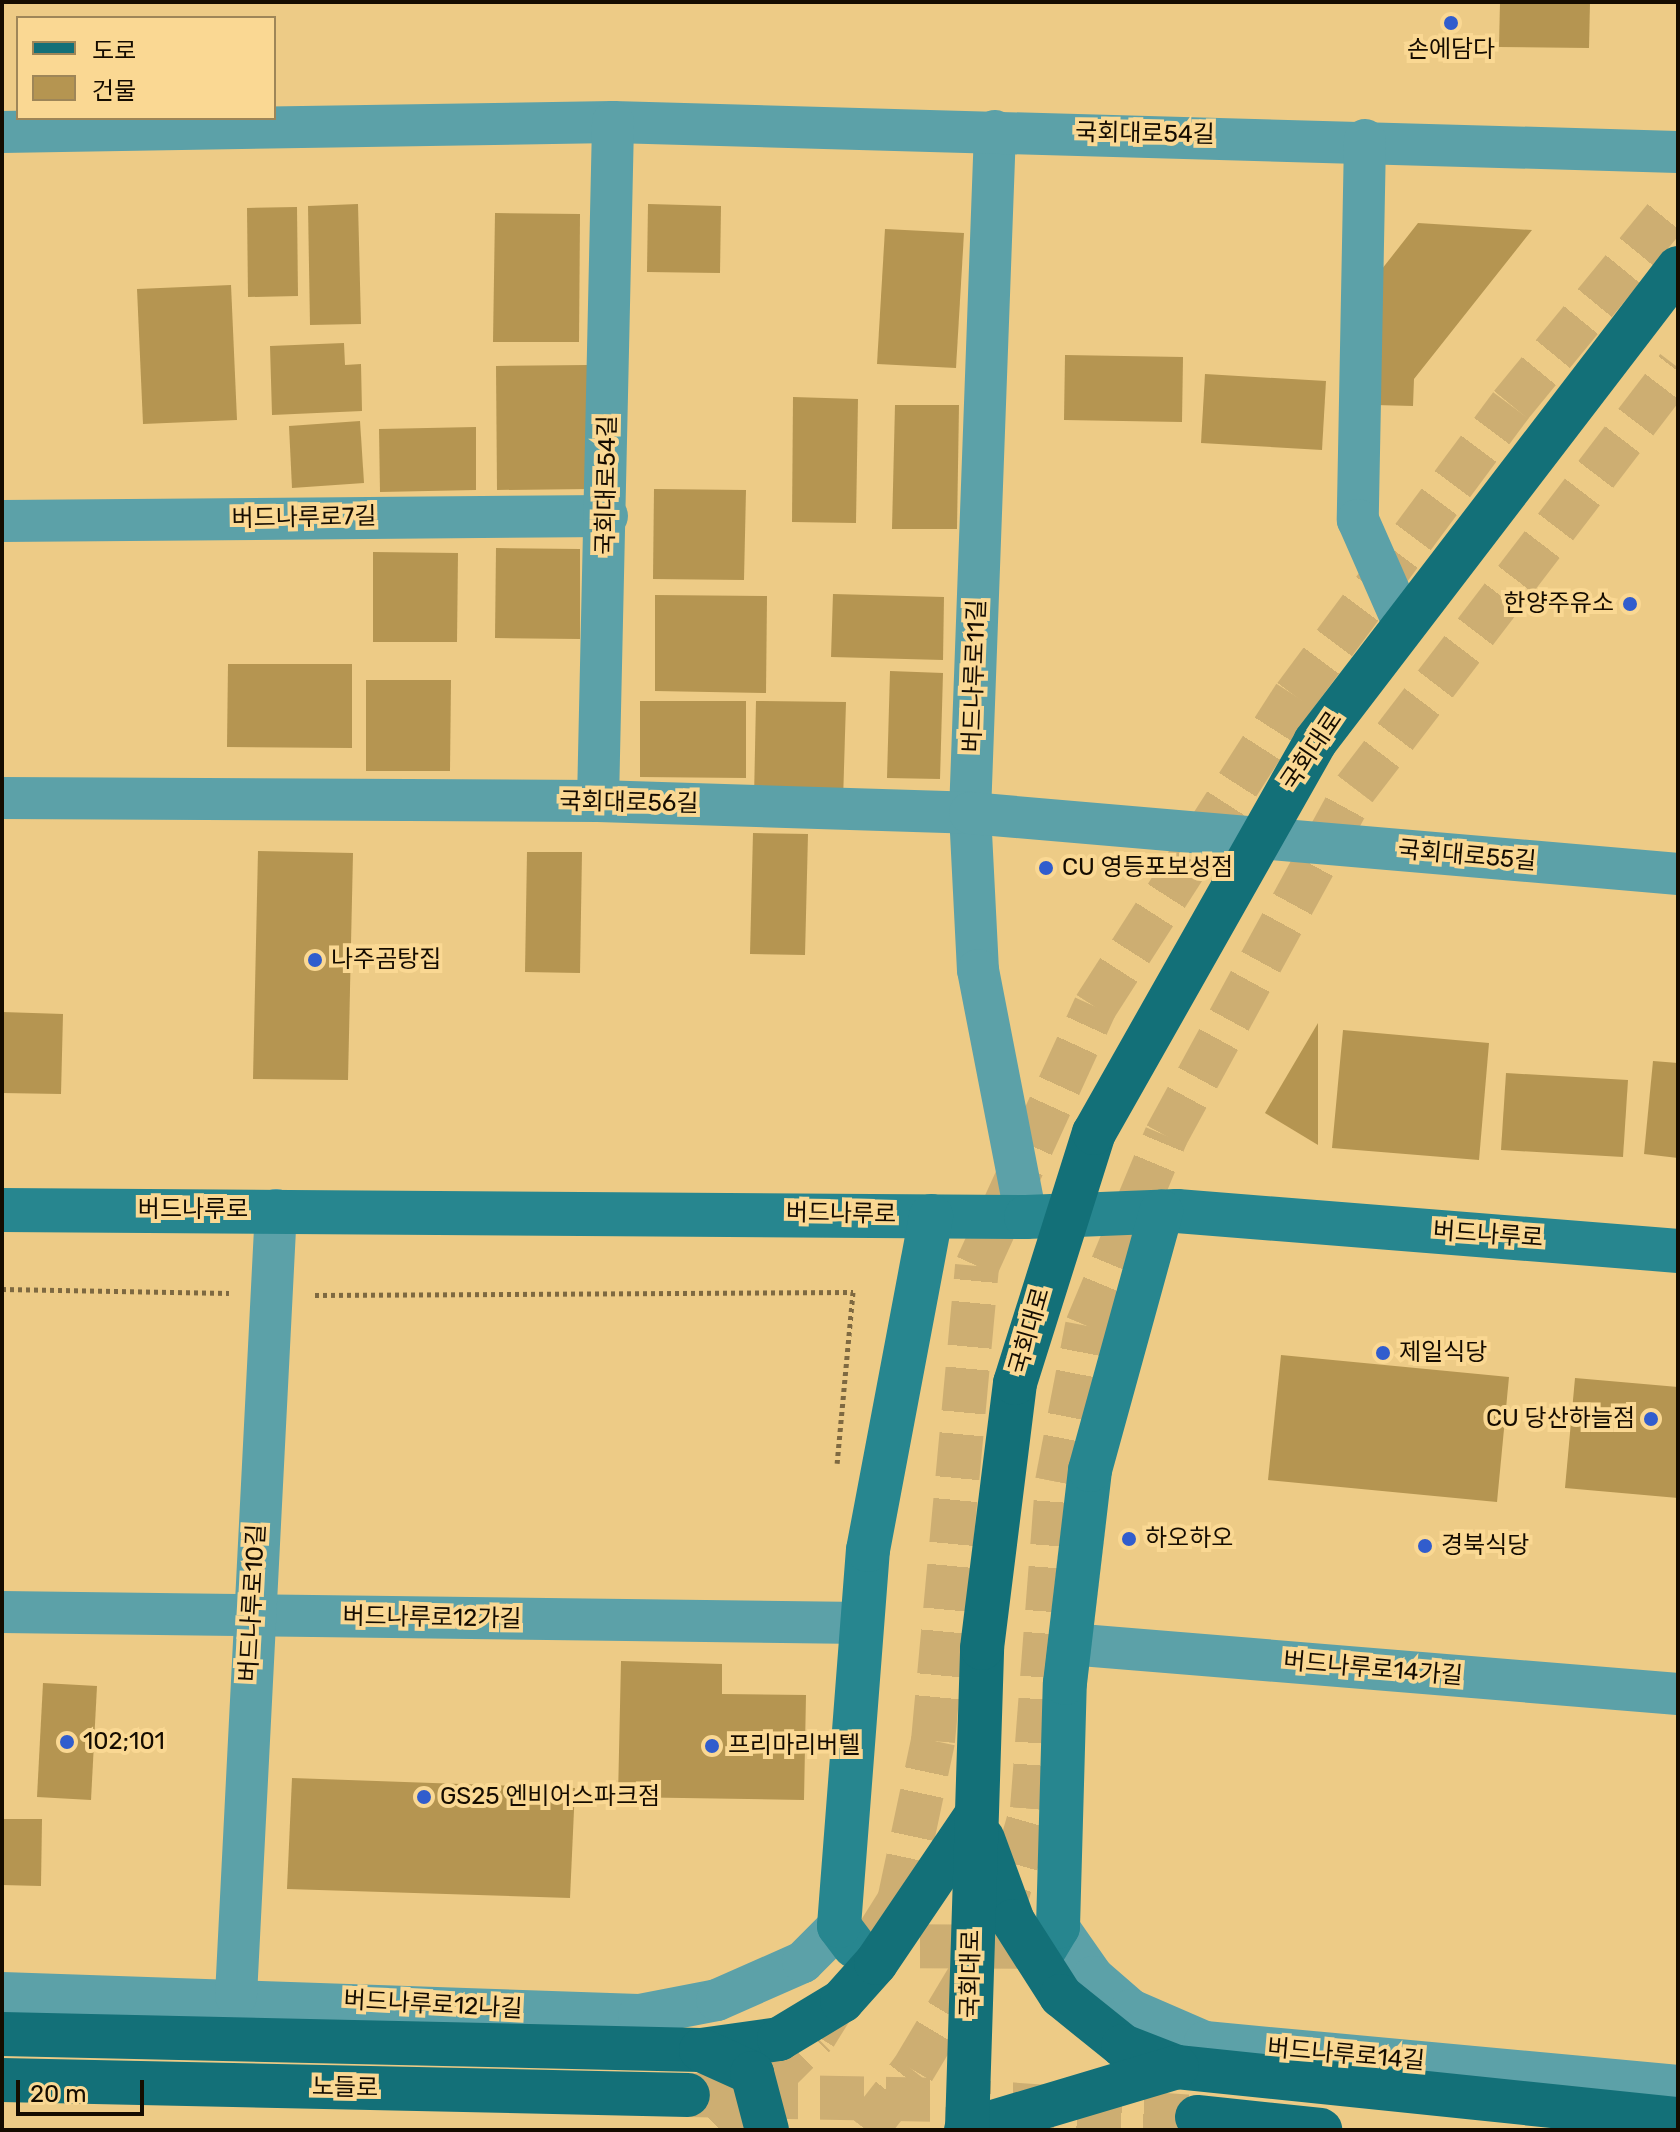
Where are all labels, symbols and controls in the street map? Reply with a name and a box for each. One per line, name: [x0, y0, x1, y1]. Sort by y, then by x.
marker: 손에담다: [1442, 14, 1460, 32]
legend: [16, 16, 276, 120]
place label: 손에담다: [1407, 36, 1495, 64]
text: 도로: [92, 37, 136, 65]
text: 건물: [92, 77, 136, 105]
street label: 국회대로54길: [1075, 118, 1215, 150]
street label: 국회대로54길: [591, 415, 623, 555]
street label: 버드나루로7길: [231, 502, 377, 534]
place label: 한양주유소: [1504, 590, 1614, 618]
marker: 한양주유소: [1621, 595, 1639, 613]
street label: 버드나루로11길: [958, 599, 992, 753]
street label: 국회대로: [1275, 706, 1349, 796]
street label: 국회대로56길: [559, 787, 699, 819]
street label: 국회대로55길: [1397, 836, 1537, 876]
place label: CU 영등포보성점: [1062, 854, 1233, 882]
marker: CU 영등포보성점: [1037, 859, 1055, 877]
place label: 나주곰탕집: [331, 946, 441, 974]
marker: 나주곰탕집: [306, 951, 324, 969]
street label: 버드나루로: [138, 1196, 248, 1224]
street label: 버드나루로: [786, 1199, 896, 1229]
street label: 버드나루로: [1432, 1217, 1544, 1253]
street label: 국회대로: [1004, 1285, 1056, 1377]
place label: 제일식당: [1399, 1339, 1487, 1367]
marker: 제일식당: [1374, 1344, 1392, 1362]
place label: CU 당산하늘점: [1486, 1405, 1635, 1433]
marker: CU 당산하늘점: [1642, 1410, 1660, 1428]
street label: 버드나루로10길: [234, 1523, 272, 1683]
place label: 하오하오: [1145, 1525, 1233, 1553]
marker: 하오하오: [1120, 1530, 1138, 1548]
place label: 경북식당: [1441, 1532, 1529, 1560]
marker: 경북식당: [1416, 1537, 1434, 1555]
street label: 버드나루로12가길: [342, 1602, 522, 1634]
street label: 버드나루로14가길: [1282, 1647, 1464, 1691]
place label: 102;101: [83, 1728, 165, 1756]
place label: 프리마리버텔: [728, 1732, 860, 1760]
marker: 102;101: [58, 1733, 76, 1751]
marker: 프리마리버텔: [703, 1737, 721, 1755]
place label: GS25 엔비어스파크점: [440, 1783, 660, 1811]
marker: GS25 엔비어스파크점: [415, 1788, 433, 1806]
street label: 국회대로: [956, 1930, 986, 2018]
street label: 버드나루로12나길: [343, 1986, 523, 2024]
street label: 버드나루로14길: [1266, 2034, 1426, 2076]
scale bar: [20, 2064, 148, 2114]
street label: 노들로: [312, 2073, 378, 2103]
text: 20 m: [30, 2080, 87, 2108]

